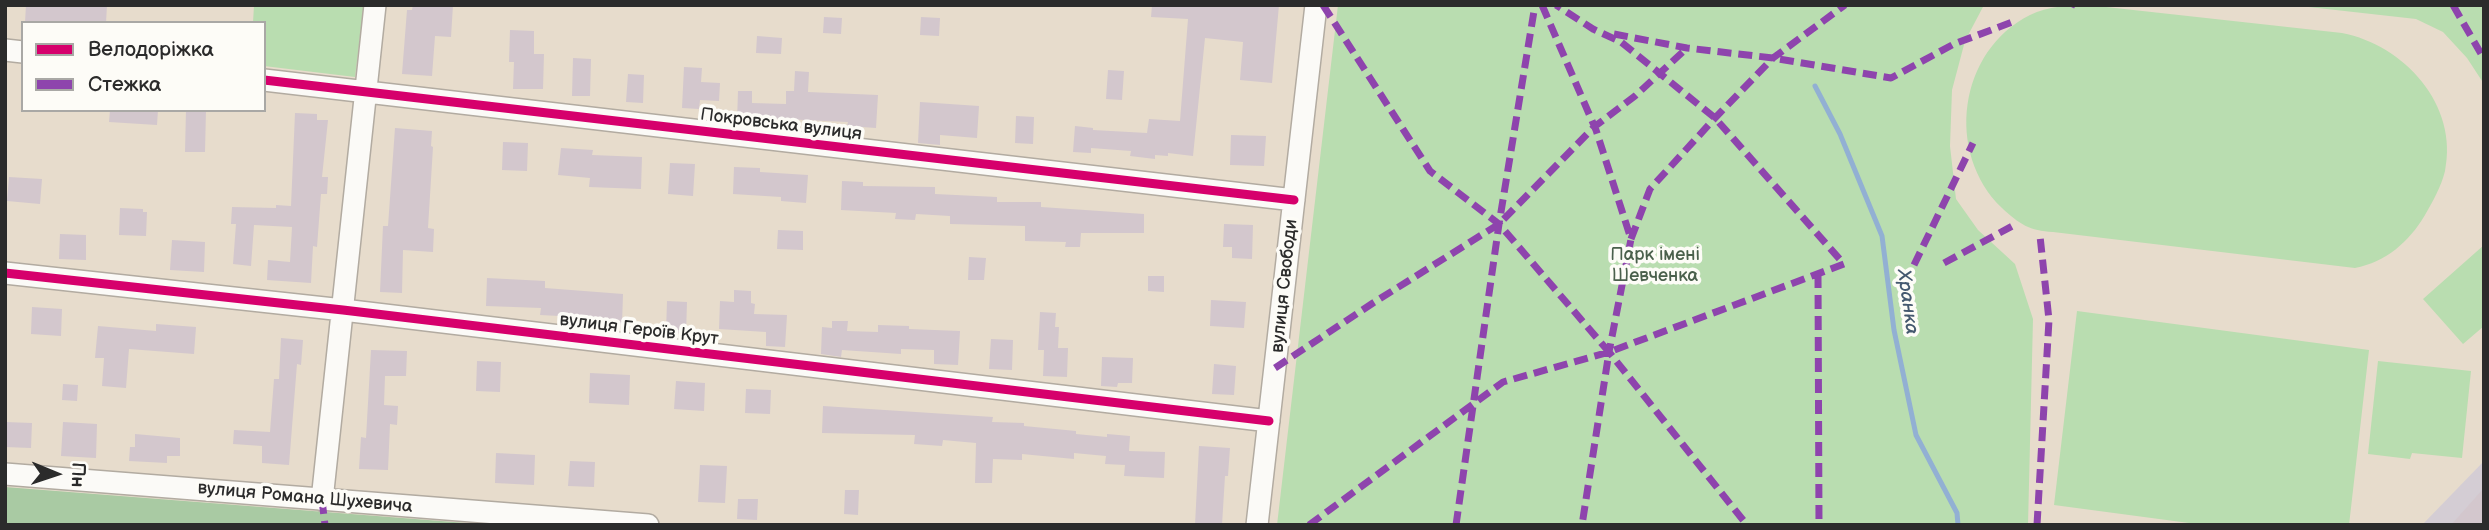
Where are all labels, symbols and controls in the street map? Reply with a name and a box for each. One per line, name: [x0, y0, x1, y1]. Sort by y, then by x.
legend: [21, 21, 266, 112]
text: Велодоріжка: [88, 37, 214, 62]
text: Стежка: [88, 72, 162, 97]
street label: Покровська вулиця: [699, 104, 863, 146]
street label: вулиця Свободи: [1267, 218, 1303, 354]
park label: Парк імені Шевченка: [1610, 244, 1700, 286]
water label: Хранка: [1891, 268, 1923, 336]
street label: вулиця Героїв Крут: [558, 310, 720, 350]
north arrow: [21, 439, 91, 509]
text: Пн: [66, 462, 89, 488]
street label: вулиця Романа Шухевича: [197, 478, 413, 518]

